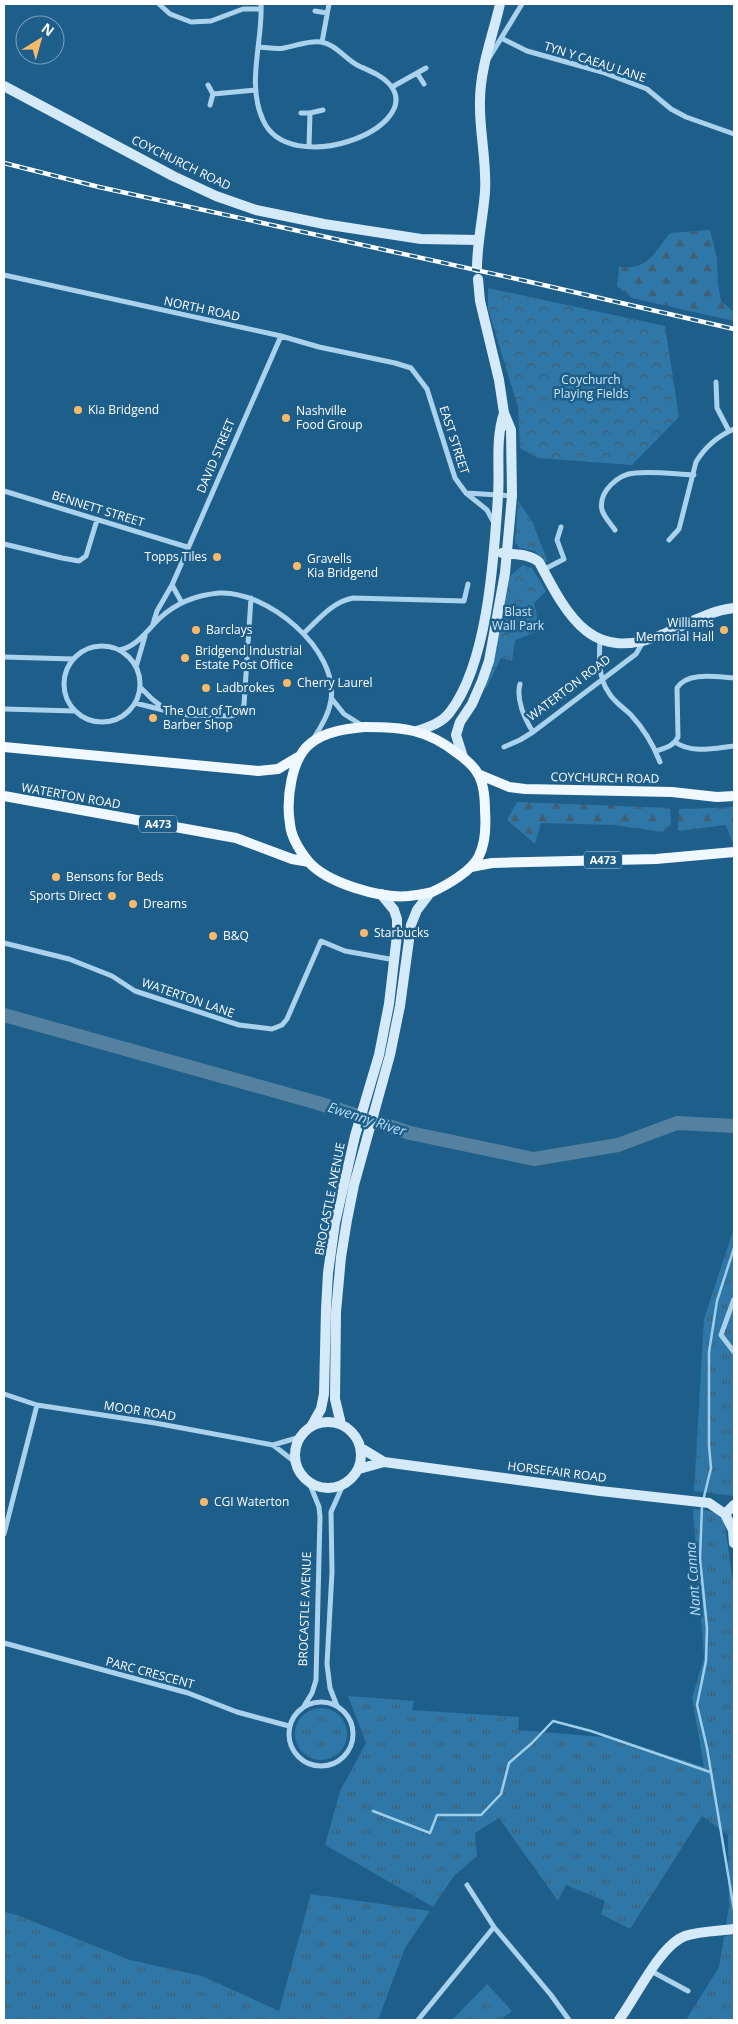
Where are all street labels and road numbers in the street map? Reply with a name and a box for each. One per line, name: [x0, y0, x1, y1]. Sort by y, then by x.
street label: TYN Y CAEAU LANE: [542, 37, 648, 86]
street label: COYCHURCH ROAD: [129, 131, 234, 194]
street label: NORTH ROAD: [162, 292, 242, 325]
street label: EAST STREET: [435, 403, 474, 477]
street label: DAVID STREET: [192, 416, 239, 496]
street label: BENNETT STREET: [50, 486, 147, 531]
street label: WATERTON ROAD: [523, 651, 614, 725]
street label: COYCHURCH ROAD: [551, 768, 660, 787]
street label: WATERTON ROAD: [20, 778, 122, 813]
road number: A473: [139, 816, 177, 832]
road number: A473: [584, 852, 622, 868]
street label: WATERTON LANE: [140, 974, 237, 1021]
street label: BROCASTLE AVENUE: [310, 1141, 349, 1257]
street label: MOOR ROAD: [103, 1396, 177, 1425]
street label: HORSEFAIR ROAD: [507, 1457, 607, 1486]
street label: BROCASTLE AVENUE: [294, 1551, 315, 1667]
street label: PARC CRESCENT: [104, 1653, 197, 1693]

